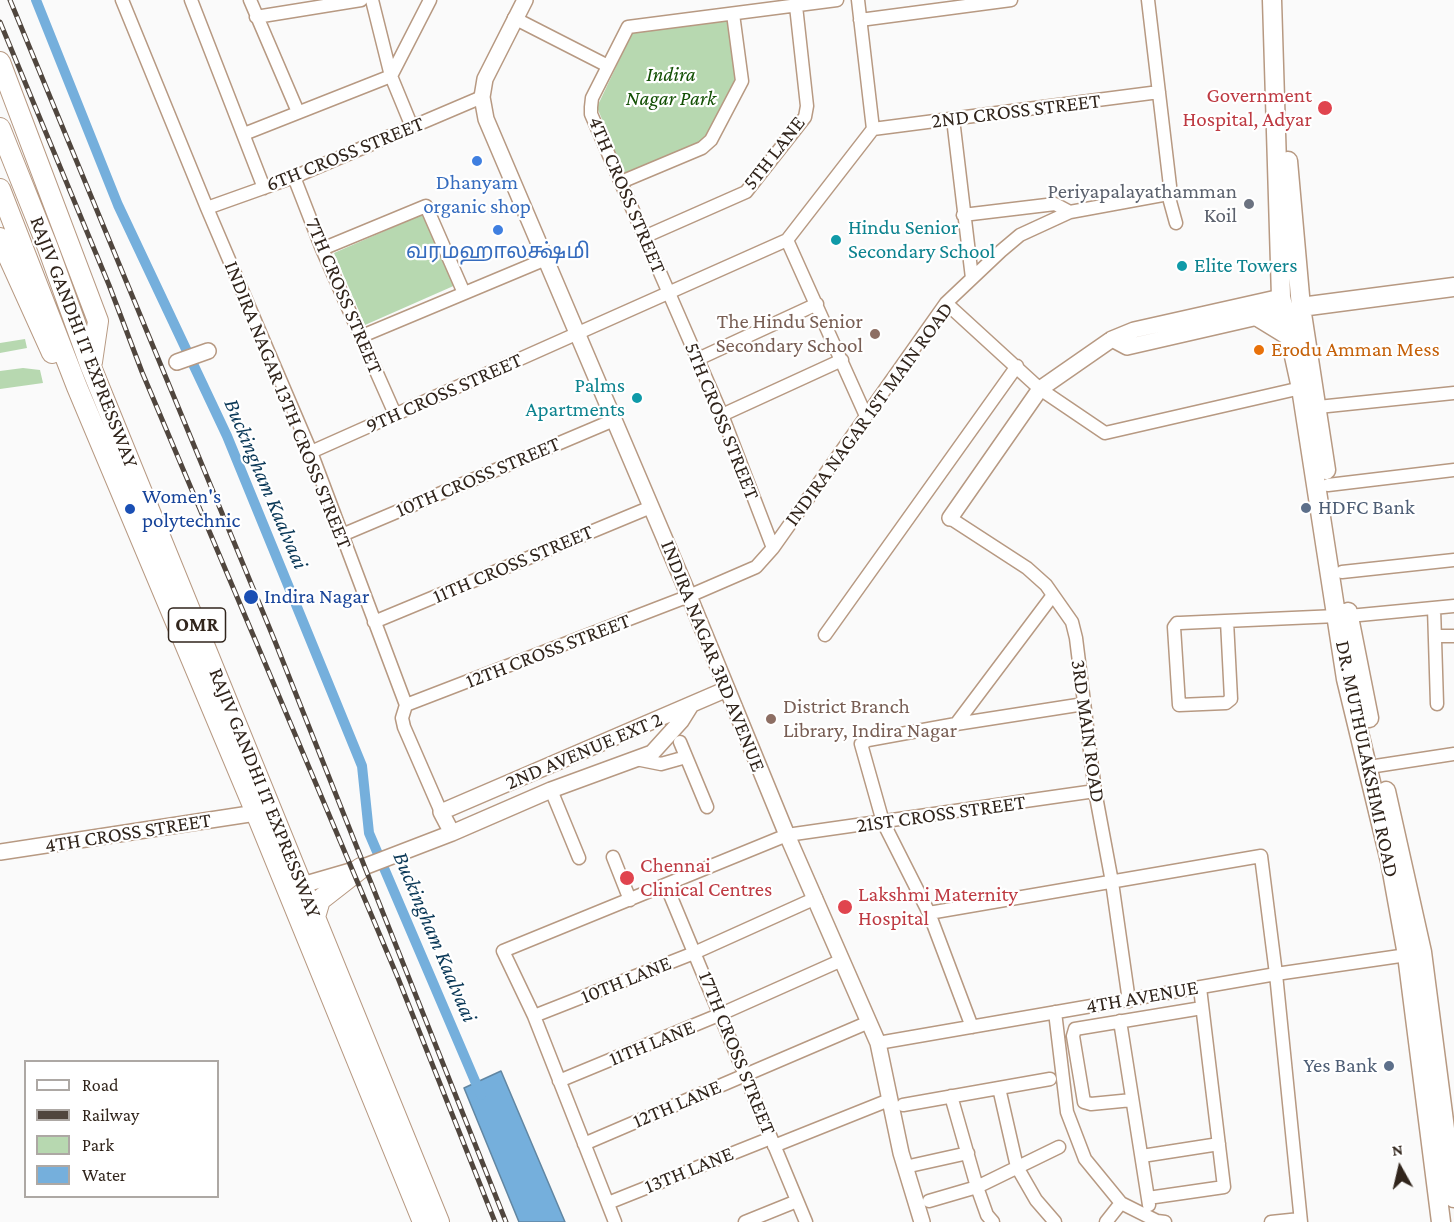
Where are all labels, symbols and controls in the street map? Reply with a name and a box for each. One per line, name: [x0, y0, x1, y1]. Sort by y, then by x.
park label: Indira Nagar Park: [626, 62, 716, 112]
place label: Government Hospital, Adyar: [1183, 83, 1312, 133]
street label: 2ND CROSS STREET: [930, 88, 1102, 134]
marker: Government Hospital, Adyar: [1316, 99, 1334, 117]
street label: 6TH CROSS STREET: [262, 111, 428, 197]
street label: 5TH LANE: [737, 111, 811, 195]
street label: 4TH CROSS STREET: [583, 113, 671, 277]
marker: Dhanyam organic shop: [470, 154, 484, 168]
place label: Dhanyam organic shop: [423, 170, 531, 220]
place label: Periyapalayathamman Koil: [1048, 179, 1237, 229]
marker: Periyapalayathamman Koil: [1242, 197, 1256, 211]
street label: RAJIV GANDHI IT EXPRESSWAY: [24, 213, 144, 471]
street label: 7TH CROSS STREET: [300, 214, 388, 378]
place label: Hindu Senior Secondary School: [848, 215, 995, 265]
marker: வரமஹாலக்ஷ்மி: [491, 223, 505, 237]
marker: Hindu Senior Secondary School: [829, 233, 843, 247]
place label: வரமஹாலக்ஷ்மி: [406, 239, 590, 265]
place label: Elite Towers: [1194, 253, 1297, 279]
street label: INDIRA NAGAR 13TH CROSS STREET: [219, 257, 357, 553]
marker: Elite Towers: [1175, 259, 1189, 273]
street label: INDIRA NAGAR 1ST MAIN ROAD: [779, 297, 959, 531]
place label: The Hindu Senior Secondary School: [716, 309, 863, 359]
marker: The Hindu Senior Secondary School: [868, 327, 882, 341]
place label: Erodu Amman Mess: [1271, 337, 1440, 363]
street label: 5TH CROSS STREET: [679, 339, 765, 503]
marker: Erodu Amman Mess: [1252, 343, 1266, 357]
street label: 9TH CROSS STREET: [362, 347, 526, 439]
place label: Palms Apartments: [526, 373, 625, 423]
marker: Palms Apartments: [630, 391, 644, 405]
water label: Buckingham Kaalvaai: [218, 395, 314, 573]
street label: 10TH CROSS STREET: [392, 431, 564, 523]
place label: Women's polytechnic: [142, 484, 240, 534]
place label: HDFC Bank: [1318, 495, 1415, 521]
marker: HDFC Bank: [1299, 501, 1313, 515]
marker: Women's polytechnic: [123, 502, 137, 516]
street label: 11TH CROSS STREET: [429, 519, 597, 609]
street label: INDIRA NAGAR 3RD AVENUE: [655, 537, 771, 775]
place label: Indira Nagar: [264, 584, 370, 610]
marker: Indira Nagar: [242, 588, 260, 606]
road number: OMR: [168, 608, 226, 642]
street label: 12TH CROSS STREET: [462, 608, 634, 694]
street label: DR. MUTHULAKSHMI ROAD: [1330, 638, 1404, 880]
street label: 3RD MAIN ROAD: [1065, 658, 1111, 804]
street label: RAJIV GANDHI IT EXPRESSWAY: [203, 664, 327, 922]
place label: District Branch Library, Indira Nagar: [783, 694, 957, 744]
street label: 2ND AVENUE EXT 2: [502, 707, 666, 795]
marker: District Branch Library, Indira Nagar: [764, 712, 778, 726]
street label: 21ST CROSS STREET: [855, 790, 1027, 838]
street label: 4TH CROSS STREET: [43, 807, 213, 859]
water label: Buckingham Kaalvaai: [387, 848, 483, 1026]
place label: Chennai Clinical Centres: [640, 853, 772, 903]
marker: Chennai Clinical Centres: [618, 869, 636, 887]
place label: Lakshmi Maternity Hospital: [858, 882, 1018, 932]
marker: Lakshmi Maternity Hospital: [836, 898, 854, 916]
street label: 10TH LANE: [577, 950, 675, 1010]
street label: 17TH CROSS STREET: [693, 967, 781, 1139]
street label: 4TH AVENUE: [1084, 975, 1200, 1019]
street label: 11TH LANE: [605, 1014, 699, 1072]
place label: Yes Bank: [1303, 1053, 1377, 1079]
marker: Yes Bank: [1382, 1059, 1396, 1073]
legend: [24, 1060, 219, 1198]
street label: 12TH LANE: [629, 1074, 725, 1134]
text: Road: [82, 1075, 119, 1095]
text: Railway: [82, 1105, 139, 1125]
text: Park: [82, 1135, 114, 1155]
north arrow: [1370, 1138, 1430, 1198]
street label: 13TH LANE: [641, 1141, 737, 1199]
text: N: [1391, 1141, 1404, 1159]
text: Water: [82, 1165, 126, 1185]

